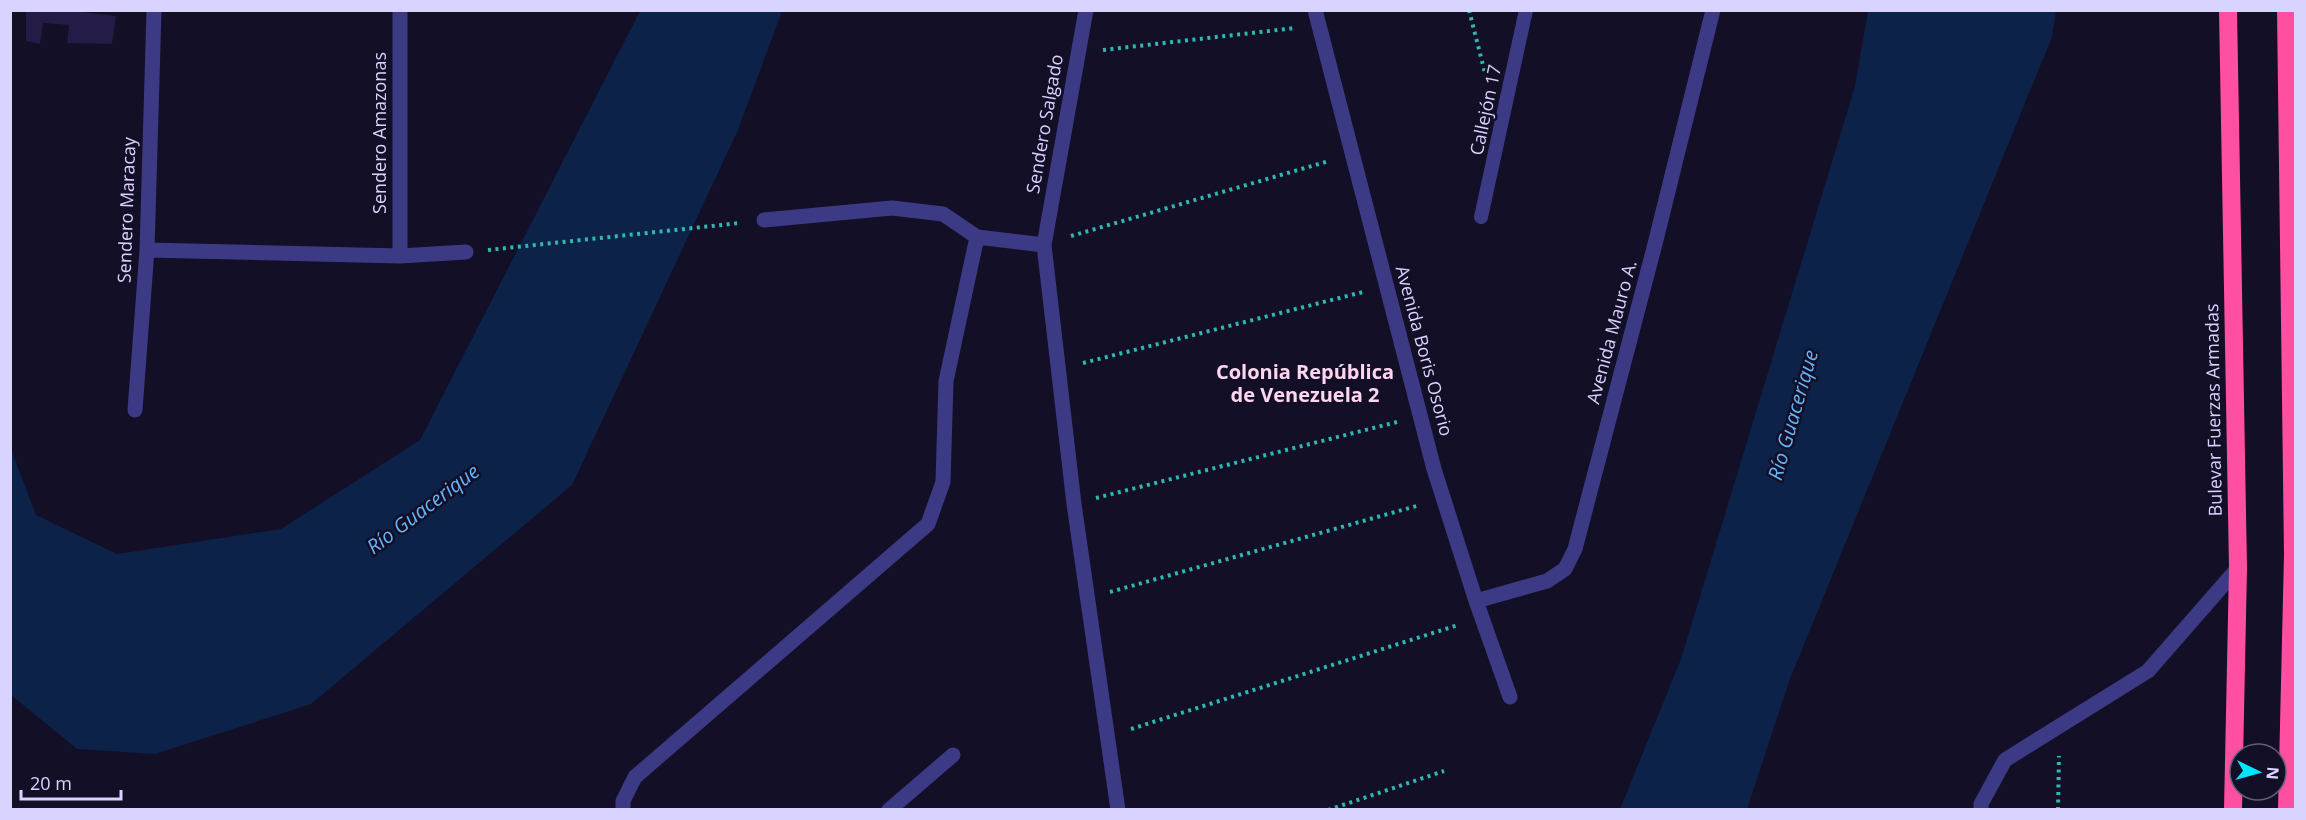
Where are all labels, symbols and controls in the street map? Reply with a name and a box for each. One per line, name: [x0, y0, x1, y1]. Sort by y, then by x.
street label: Sendero Amazonas: [367, 52, 391, 214]
street label: Sendero Salgado: [1020, 52, 1068, 195]
street label: Callejón 17: [1464, 62, 1506, 157]
street label: Sendero Maracay: [111, 136, 141, 283]
street label: Avenida Mauro A.: [1580, 257, 1642, 406]
street label: Avenida Boris Osorio: [1391, 263, 1459, 439]
street label: Bulevar Fuerzas Armadas: [2199, 303, 2227, 517]
water label: Río Guacerique: [1761, 347, 1824, 483]
district label: Colonia República de Venezuela 2: [1216, 358, 1394, 408]
water label: Río Guacerique: [361, 457, 485, 560]
north arrow: [2228, 742, 2288, 802]
scale bar: [21, 763, 122, 801]
text: N: [2261, 766, 2284, 781]
text: 20 m: [30, 771, 72, 795]

